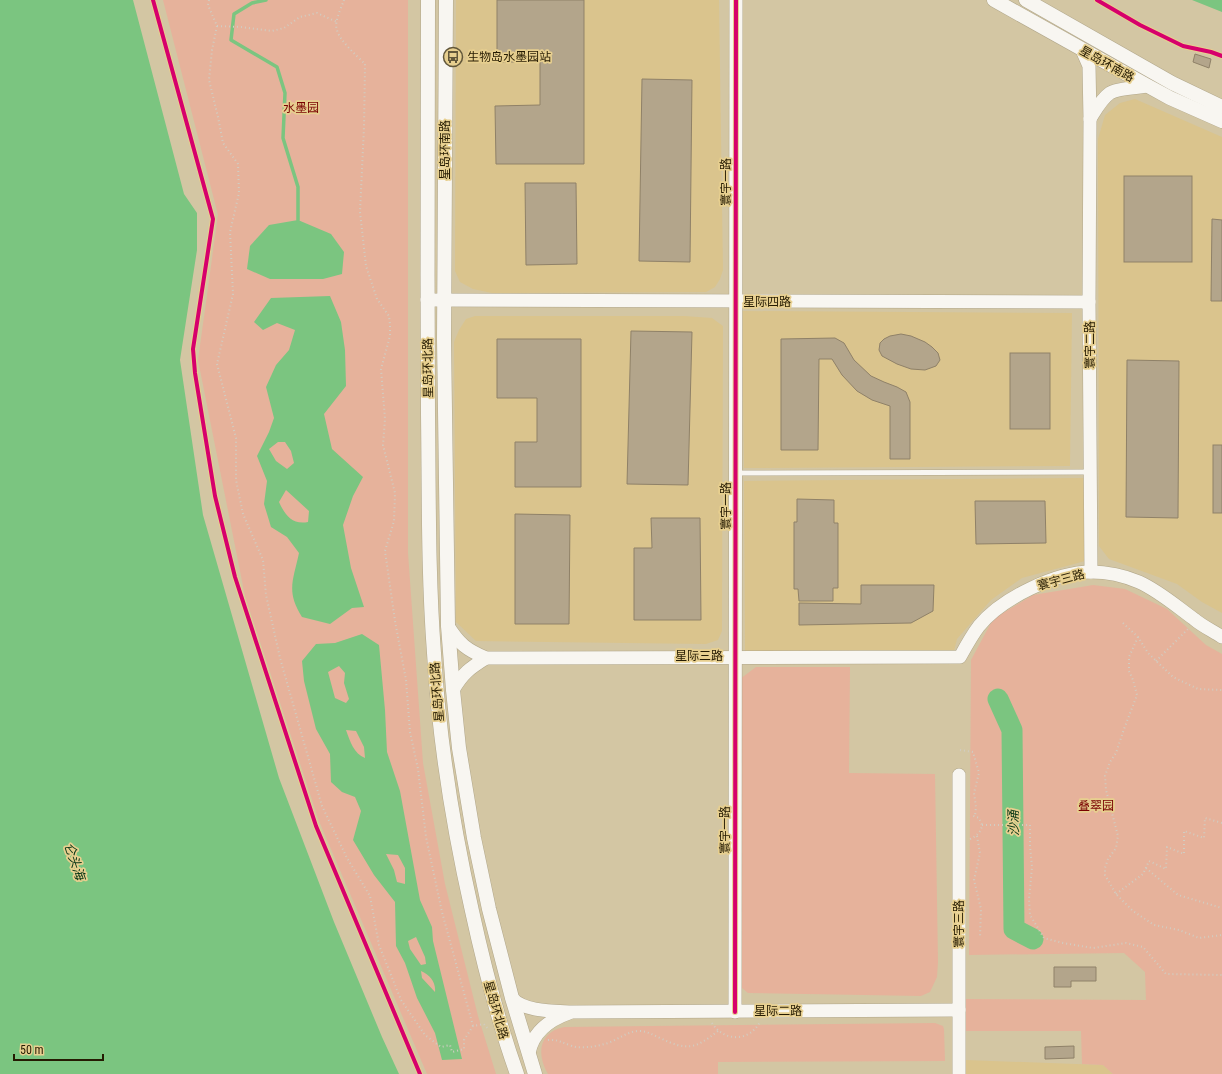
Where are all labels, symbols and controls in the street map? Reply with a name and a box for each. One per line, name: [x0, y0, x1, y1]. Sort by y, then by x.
street label: 星岛环南路: [1077, 43, 1137, 85]
bus stop icon: 生物岛水墨园站: [442, 46, 464, 68]
place label: 生物岛水墨园站: [467, 50, 551, 64]
park label: 水墨园: [283, 101, 319, 115]
street label: 星岛环南路: [438, 120, 452, 180]
street label: 寰宇一路: [719, 158, 733, 206]
street label: 星际四路: [743, 295, 791, 309]
street label: 寰宇二路: [1083, 321, 1097, 369]
street label: 星岛环北路: [420, 338, 436, 398]
street label: 寰宇一路: [719, 482, 733, 530]
street label: 寰宇三路: [1036, 567, 1086, 593]
street label: 星际三路: [675, 649, 723, 663]
street label: 星岛环北路: [427, 661, 447, 723]
park label: 叠翠园: [1078, 799, 1114, 813]
street label: 寰宇一路: [718, 806, 732, 854]
water label: 沙涌: [1006, 808, 1021, 836]
water label: 仑头海: [61, 840, 89, 884]
street label: 寰宇三路: [952, 900, 966, 948]
street label: 星岛环北路: [481, 979, 511, 1041]
street label: 星际二路: [754, 1004, 802, 1018]
scale bar: [14, 1036, 103, 1062]
text: 50 m: [20, 1043, 44, 1057]

